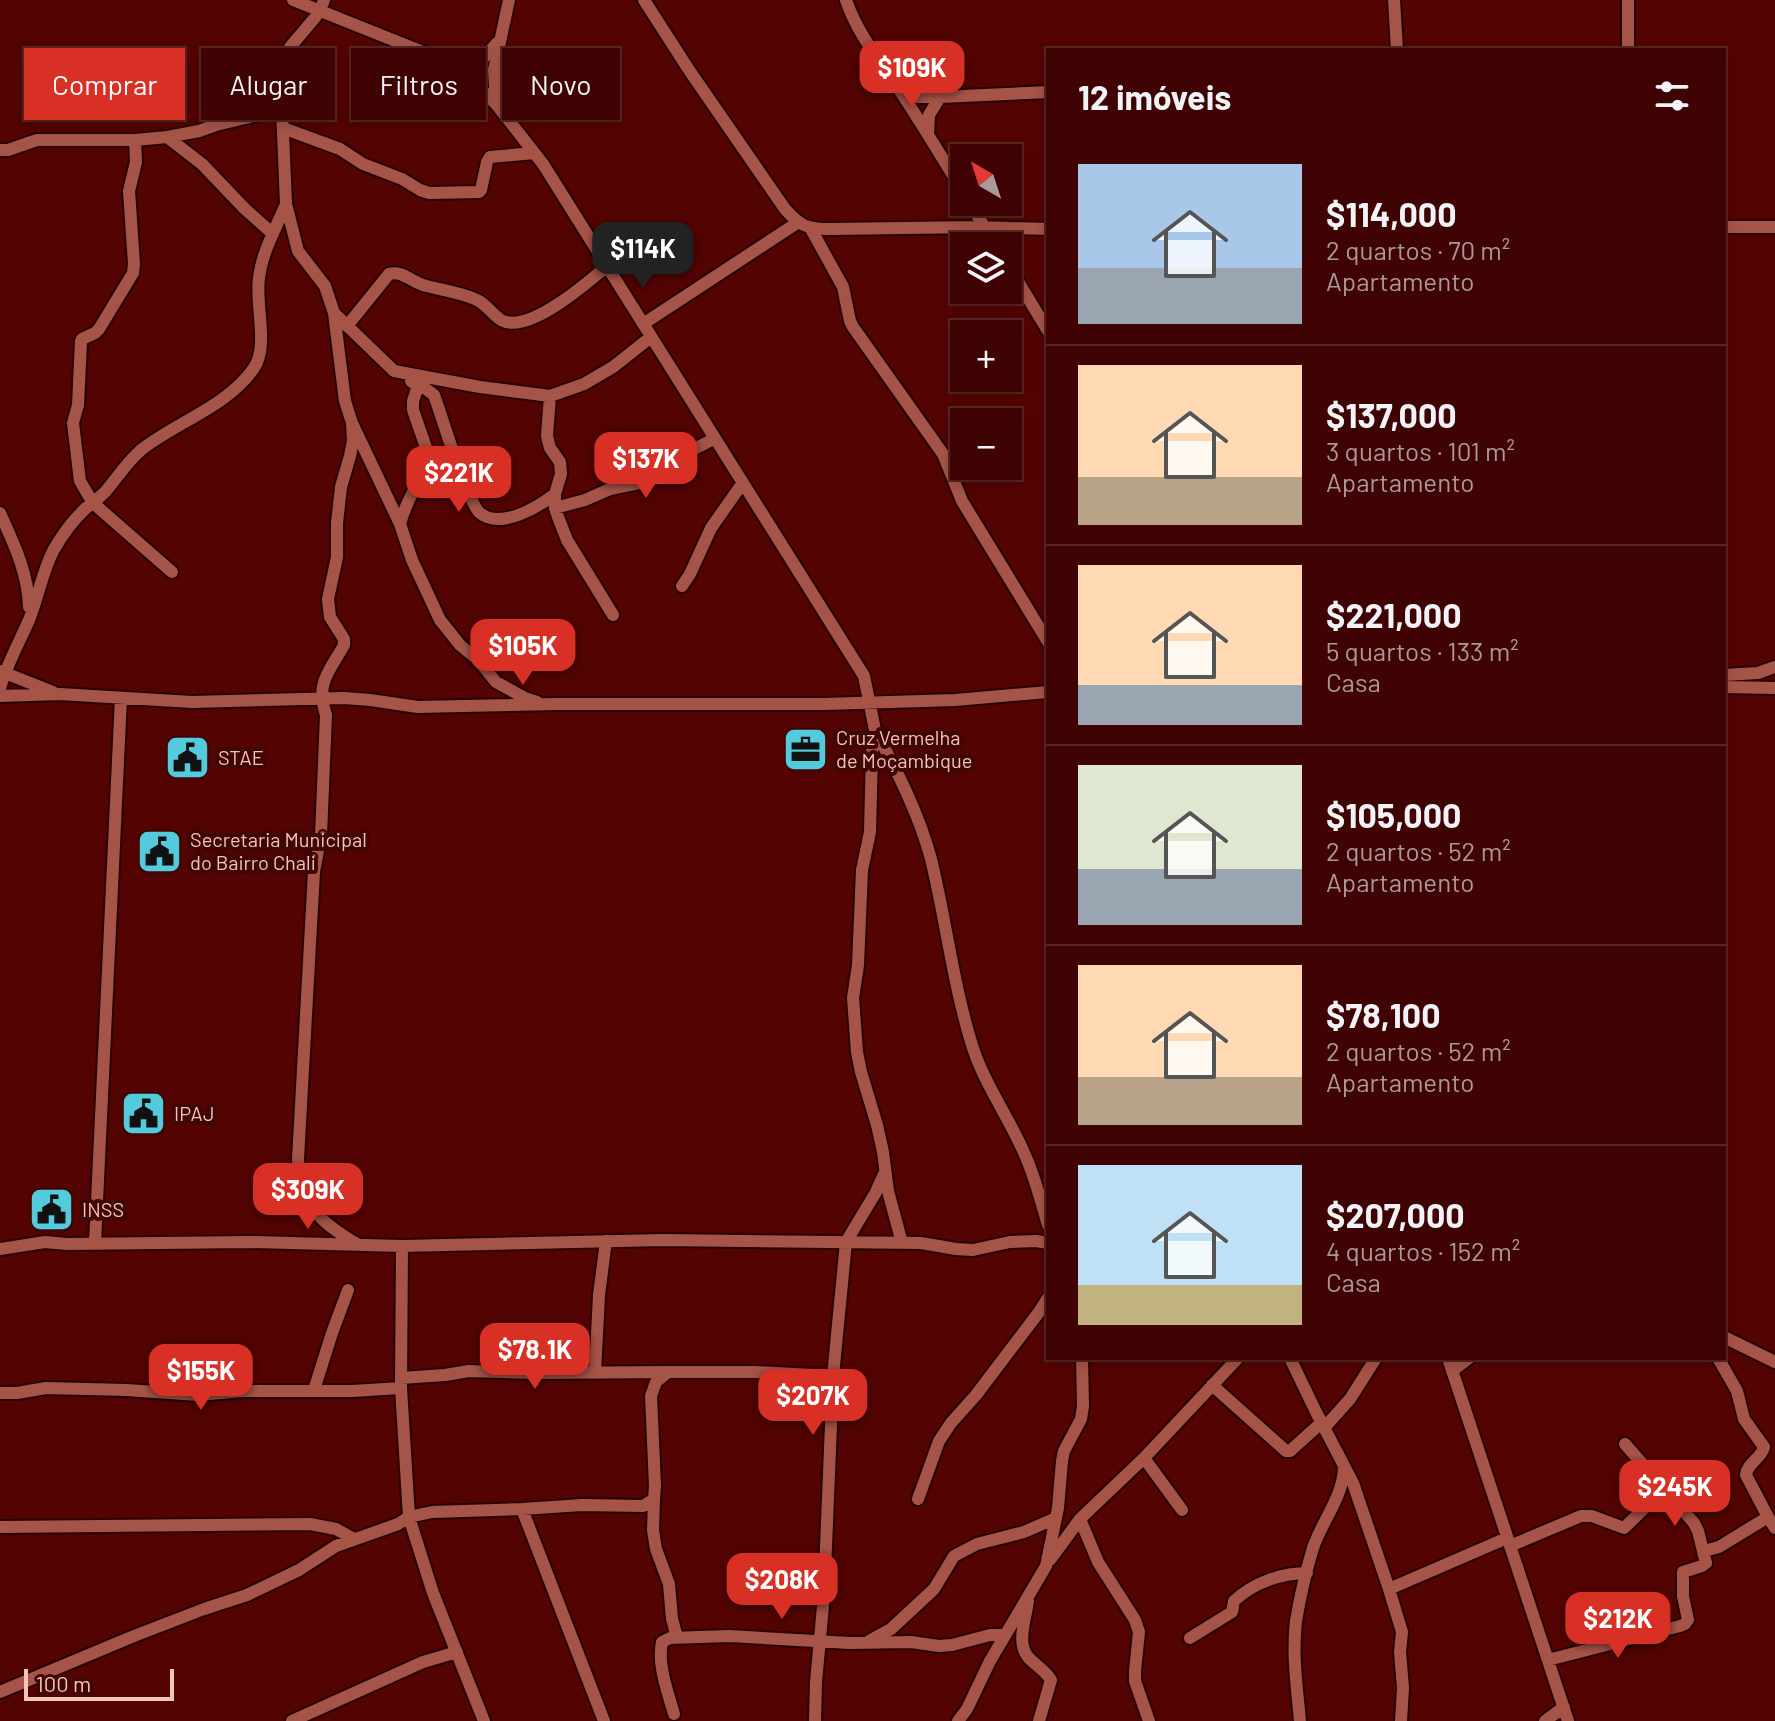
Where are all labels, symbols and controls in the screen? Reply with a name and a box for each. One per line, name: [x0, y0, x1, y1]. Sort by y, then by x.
pin: $109K: [856, 41, 968, 109]
chip: Comprar: [24, 48, 185, 120]
chip: Alugar: [201, 48, 335, 120]
chip: Filtros: [351, 48, 486, 120]
chip: Novo: [502, 48, 620, 120]
text: $109K: [878, 51, 946, 82]
icon: filters: [1650, 74, 1694, 118]
text: 12 imóveis: [1078, 76, 1231, 117]
north arrow: [950, 144, 1022, 216]
map controls: [950, 144, 1022, 480]
text: $114,000: [1326, 193, 1457, 234]
icon: home: [1142, 196, 1238, 292]
pin: $114K: [587, 222, 699, 290]
text: $114K: [610, 232, 676, 263]
button: layers: [950, 232, 1022, 304]
text: 2 quartos · 70 m²: [1326, 234, 1510, 265]
text: Apartamento: [1326, 265, 1474, 296]
button: +: [950, 320, 1022, 392]
text: $137,000: [1326, 394, 1457, 435]
icon: home: [1142, 397, 1238, 493]
button: −: [950, 408, 1022, 480]
pin: $137K: [590, 432, 702, 500]
text: 3 quartos · 101 m²: [1326, 435, 1515, 466]
text: $137K: [612, 442, 680, 473]
pin: $221K: [403, 446, 515, 514]
text: $221K: [424, 456, 494, 487]
text: Apartamento: [1326, 466, 1474, 497]
text: $221,000: [1326, 594, 1462, 635]
icon: home: [1142, 597, 1238, 693]
pin: $105K: [467, 619, 579, 687]
text: $105K: [488, 629, 558, 660]
text: 5 quartos · 133 m²: [1326, 635, 1519, 666]
text: Casa: [1326, 666, 1381, 697]
office icon: Cruz Vermelha de Moçambique: [781, 725, 829, 773]
place label: Cruz Vermelha de Moçambique: [836, 725, 972, 772]
public building icon: STAE: [163, 734, 211, 782]
place label: STAE: [218, 745, 264, 769]
text: $105,000: [1326, 794, 1461, 835]
icon: home: [1142, 797, 1238, 893]
public building icon: Secretaria Municipal do Bairro Chali: [135, 827, 183, 875]
place label: Secretaria Municipal do Bairro Chali: [190, 827, 367, 874]
text: 2 quartos · 52 m²: [1326, 835, 1511, 866]
text: Apartamento: [1326, 866, 1474, 897]
text: $78,100: [1326, 994, 1441, 1035]
icon: home: [1142, 997, 1238, 1093]
text: 2 quartos · 52 m²: [1326, 1035, 1511, 1066]
text: Apartamento: [1326, 1066, 1474, 1097]
public building icon: IPAJ: [119, 1090, 167, 1138]
place label: IPAJ: [174, 1101, 215, 1125]
pin: $309K: [252, 1163, 364, 1231]
text: $309K: [271, 1173, 345, 1204]
public building icon: INSS: [27, 1186, 75, 1234]
text: $207,000: [1326, 1194, 1465, 1235]
place label: INSS: [82, 1197, 124, 1221]
icon: home: [1142, 1197, 1238, 1293]
text: 4 quartos · 152 m²: [1326, 1235, 1520, 1266]
text: Casa: [1326, 1266, 1381, 1297]
pin: $78.1K: [470, 1323, 600, 1391]
text: $78.1K: [498, 1333, 572, 1364]
pin: $155K: [145, 1344, 257, 1412]
text: $155K: [167, 1354, 235, 1385]
pin: $207K: [757, 1369, 869, 1437]
text: $207K: [776, 1379, 850, 1410]
pin: $245K: [1619, 1460, 1731, 1528]
text: $245K: [1637, 1470, 1713, 1501]
pin: $208K: [726, 1553, 838, 1621]
text: $208K: [745, 1563, 819, 1594]
pin: $212K: [1562, 1592, 1674, 1660]
text: $212K: [1583, 1602, 1653, 1633]
scale bar: [24, 1665, 174, 1701]
text: 100 m: [36, 1670, 91, 1696]

